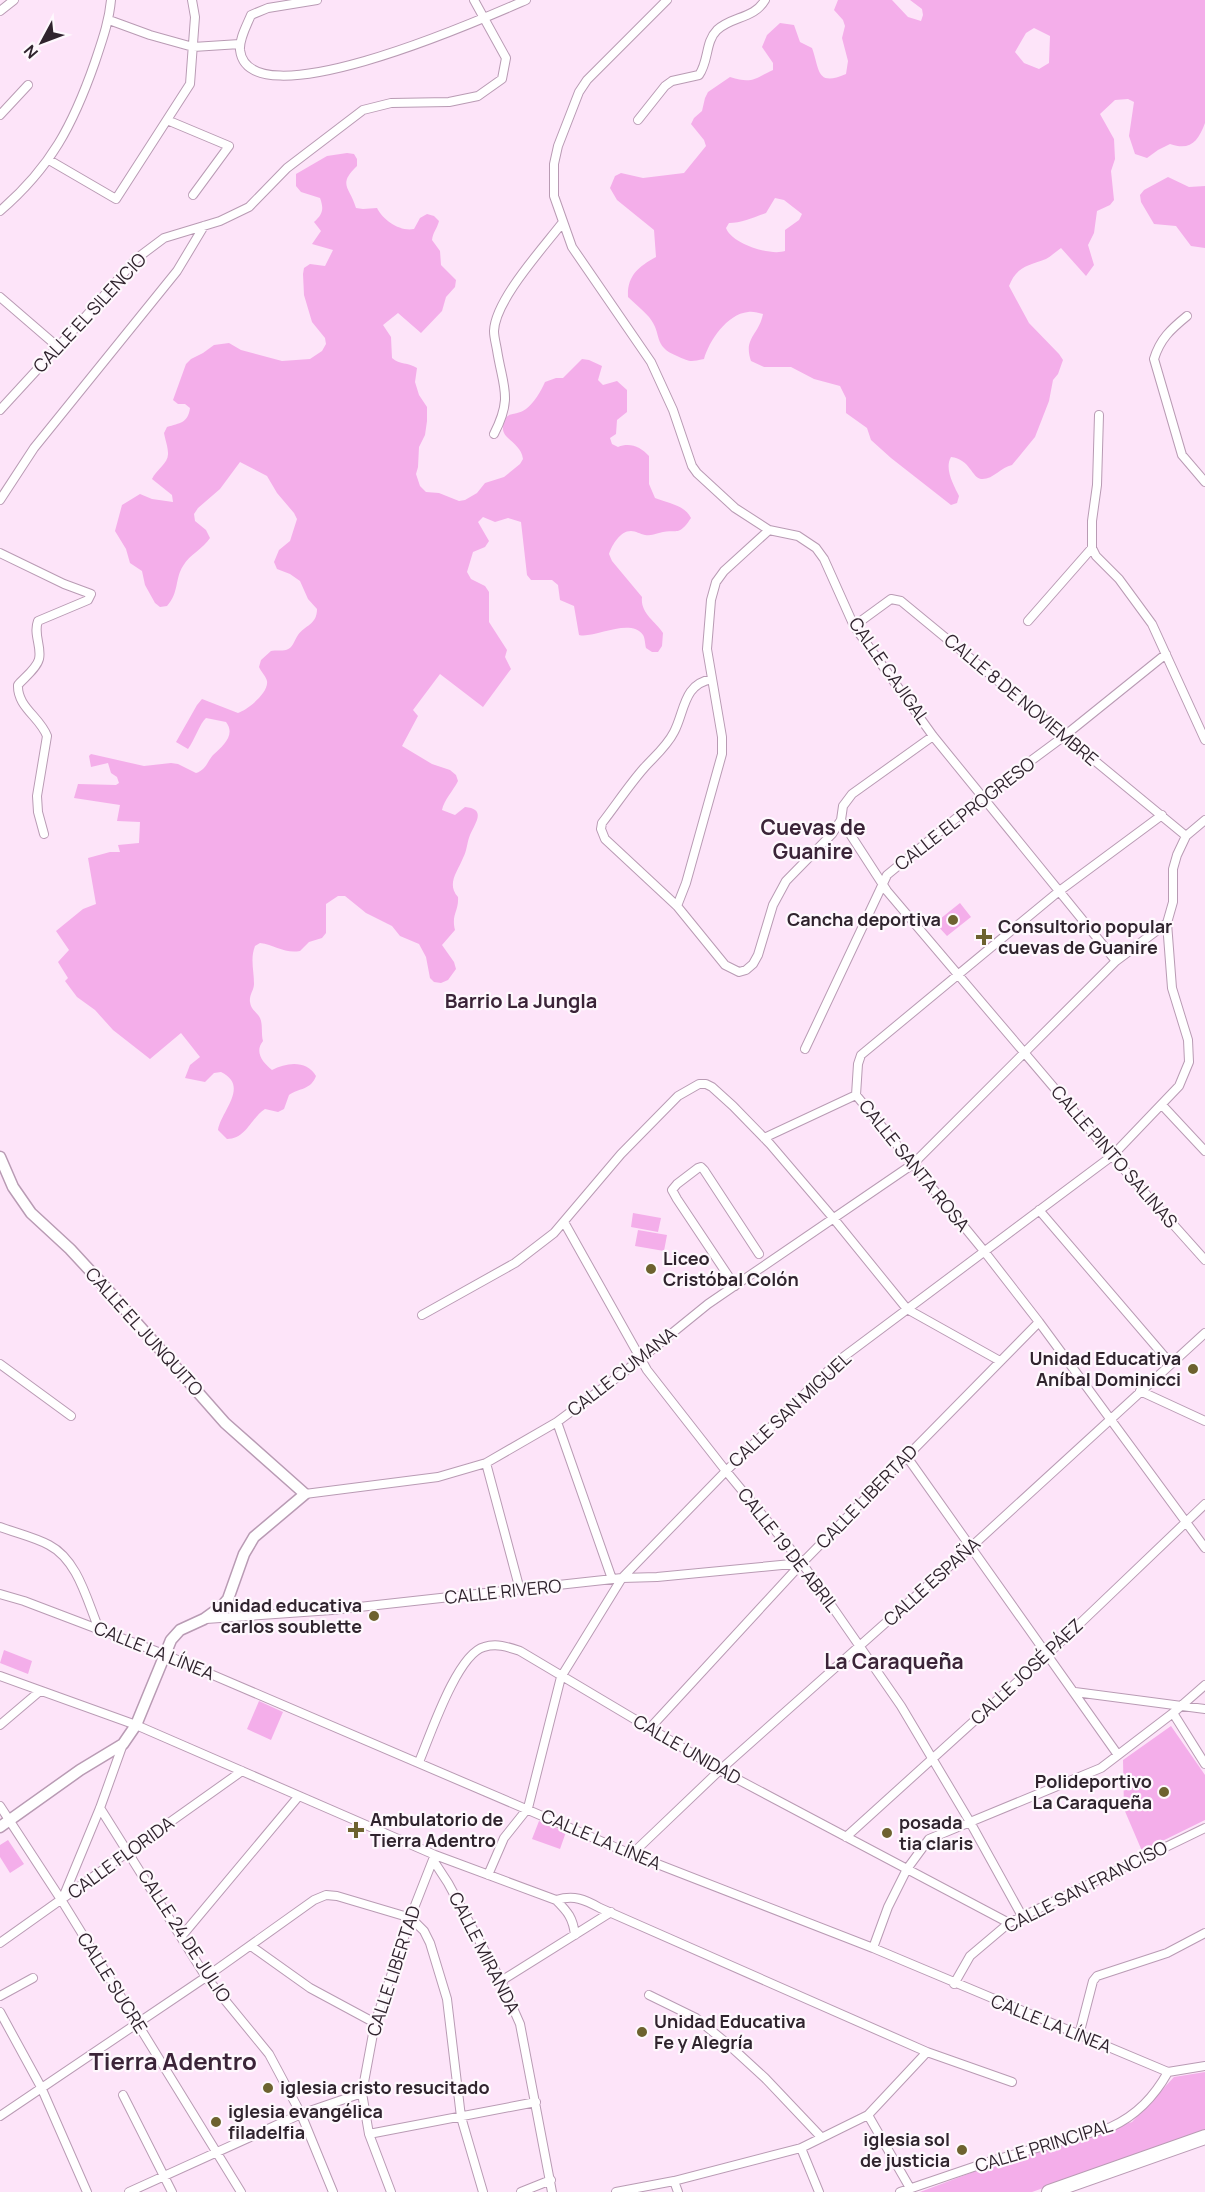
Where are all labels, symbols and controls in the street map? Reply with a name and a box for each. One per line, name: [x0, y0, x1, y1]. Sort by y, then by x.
north arrow: [12, 12, 72, 72]
text: N: [19, 40, 43, 63]
street label: CALLE EL SILENCIO: [27, 247, 151, 377]
street label: CALLE CAJIGAL: [844, 612, 936, 729]
street label: CALLE 8 DE NOVIEMBRE: [940, 628, 1104, 771]
street label: CALLE EL PROGRESO: [889, 751, 1039, 875]
district label: Cuevas de Guanire: [760, 813, 866, 865]
place label: Cancha deportiva: [787, 907, 941, 931]
marker: Cancha deportiva: [946, 913, 960, 927]
place label: Consultorio popular cuevas de Guanire: [998, 914, 1172, 959]
marker: Consultorio popular cuevas de Guanire: [975, 928, 993, 946]
district label: Barrio La Jungla: [445, 987, 597, 1014]
street label: CALLE PINTO SALINAS: [1046, 1080, 1183, 1233]
street label: CALLE SANTA ROSA: [854, 1094, 976, 1237]
place label: Liceo Cristóbal Colón: [663, 1246, 799, 1291]
street label: CALLE EL JUNQUITO: [81, 1262, 209, 1401]
marker: Liceo Cristóbal Colón: [644, 1262, 658, 1276]
street label: CALLE CUMANA: [562, 1321, 681, 1421]
street label: CALLE SAN MIGUEL: [723, 1346, 856, 1472]
place label: Unidad Educativa Aníbal Dominicci: [1029, 1346, 1181, 1391]
marker: Unidad Educativa Aníbal Dominicci: [1186, 1362, 1200, 1376]
street label: CALLE LIBERTAD: [810, 1439, 922, 1554]
street label: CALLE 19 DE ABRIL: [733, 1482, 845, 1616]
street label: CALLE ESPAÑA: [878, 1531, 985, 1631]
street label: CALLE RIVERO: [443, 1573, 562, 1609]
place label: unidad educativa carlos soublette: [212, 1593, 362, 1638]
marker: unidad educativa carlos soublette: [367, 1609, 381, 1623]
street label: CALLE JOSÉ PÁEZ: [965, 1613, 1088, 1730]
street label: CALLE LA LÍNEA: [91, 1615, 219, 1685]
district label: La Caraqueña: [824, 1647, 964, 1675]
street label: CALLE UNIDAD: [629, 1709, 746, 1790]
place label: Polideportivo La Caraqueña: [1033, 1769, 1152, 1814]
marker: Polideportivo La Caraqueña: [1157, 1785, 1171, 1799]
street label: CALLE LA LÍNEA: [538, 1803, 665, 1875]
place label: Ambulatorio de Tierra Adentro: [370, 1807, 503, 1852]
street label: CALLE FLORIDA: [62, 1810, 179, 1904]
place label: posada tia claris: [899, 1810, 974, 1855]
marker: Ambulatorio de Tierra Adentro: [347, 1821, 365, 1839]
marker: posada tia claris: [880, 1826, 894, 1840]
street label: CALLE SAN FRANCISO: [1000, 1835, 1171, 1938]
street label: CALLE 24 DE JULIO: [133, 1864, 237, 2006]
street label: CALLE MIRANDA: [444, 1888, 526, 2018]
street label: CALLE LIBERTAD: [361, 1902, 425, 2039]
street label: CALLE SUCRE: [72, 1928, 153, 2037]
street label: CALLE LA LÍNEA: [988, 1988, 1116, 2058]
place label: Unidad Educativa Fe y Alegría: [654, 2009, 806, 2054]
marker: Unidad Educativa Fe y Alegría: [635, 2025, 649, 2039]
district label: Tierra Adentro: [89, 2044, 257, 2077]
place label: iglesia cristo resucitado: [280, 2075, 490, 2099]
marker: iglesia cristo resucitado: [261, 2081, 275, 2095]
place label: iglesia evangélica filadelfia: [228, 2099, 383, 2144]
street label: CALLE PRINCIPAL: [972, 2113, 1115, 2177]
marker: iglesia evangélica filadelfia: [209, 2115, 223, 2129]
place label: iglesia sol de justicia: [860, 2127, 950, 2172]
marker: iglesia sol de justicia: [955, 2143, 969, 2157]

